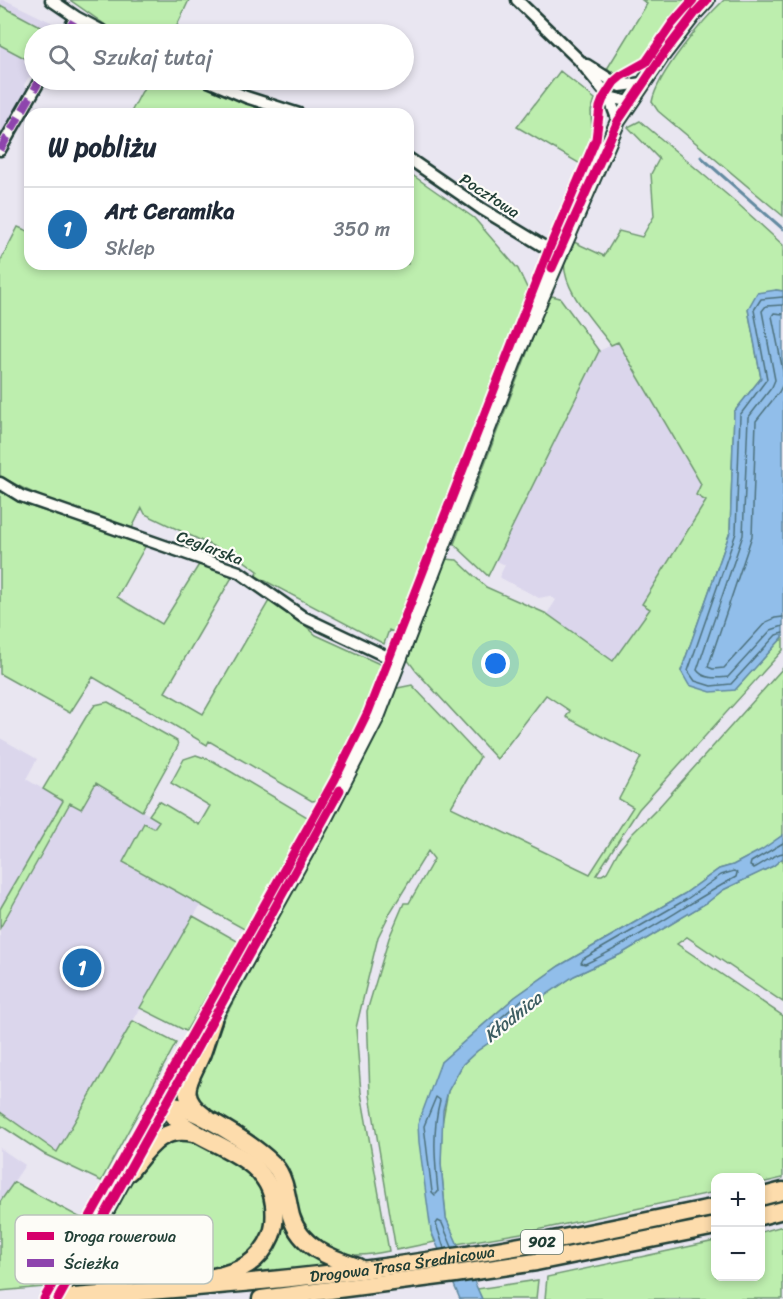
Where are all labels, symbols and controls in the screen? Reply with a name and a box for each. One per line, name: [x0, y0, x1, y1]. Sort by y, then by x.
search box: [24, 24, 414, 90]
text: Szukaj tutaj: [93, 38, 212, 77]
icon: search: [45, 41, 78, 74]
text: W pobliżu: [48, 124, 157, 170]
street label: Pocztowa: [454, 165, 526, 226]
text: Art Ceramika: [105, 192, 235, 231]
text: 1: [63, 212, 72, 247]
text: 350 m: [334, 212, 390, 247]
text: Sklep: [105, 231, 155, 266]
street label: Ceglarska: [172, 522, 247, 573]
your location: [481, 649, 510, 678]
pin: 1: [62, 946, 101, 990]
water label: Kłodnica: [476, 982, 551, 1051]
map controls: [711, 1173, 765, 1281]
button: +: [711, 1173, 765, 1227]
legend: [15, 1215, 213, 1284]
text: Droga rowerowa: [64, 1222, 176, 1251]
button: −: [711, 1227, 765, 1281]
road number: 902: [521, 1230, 563, 1254]
street label: Drogowa Trasa Średnicowa: [308, 1237, 497, 1291]
text: Ścieżka: [64, 1249, 119, 1278]

